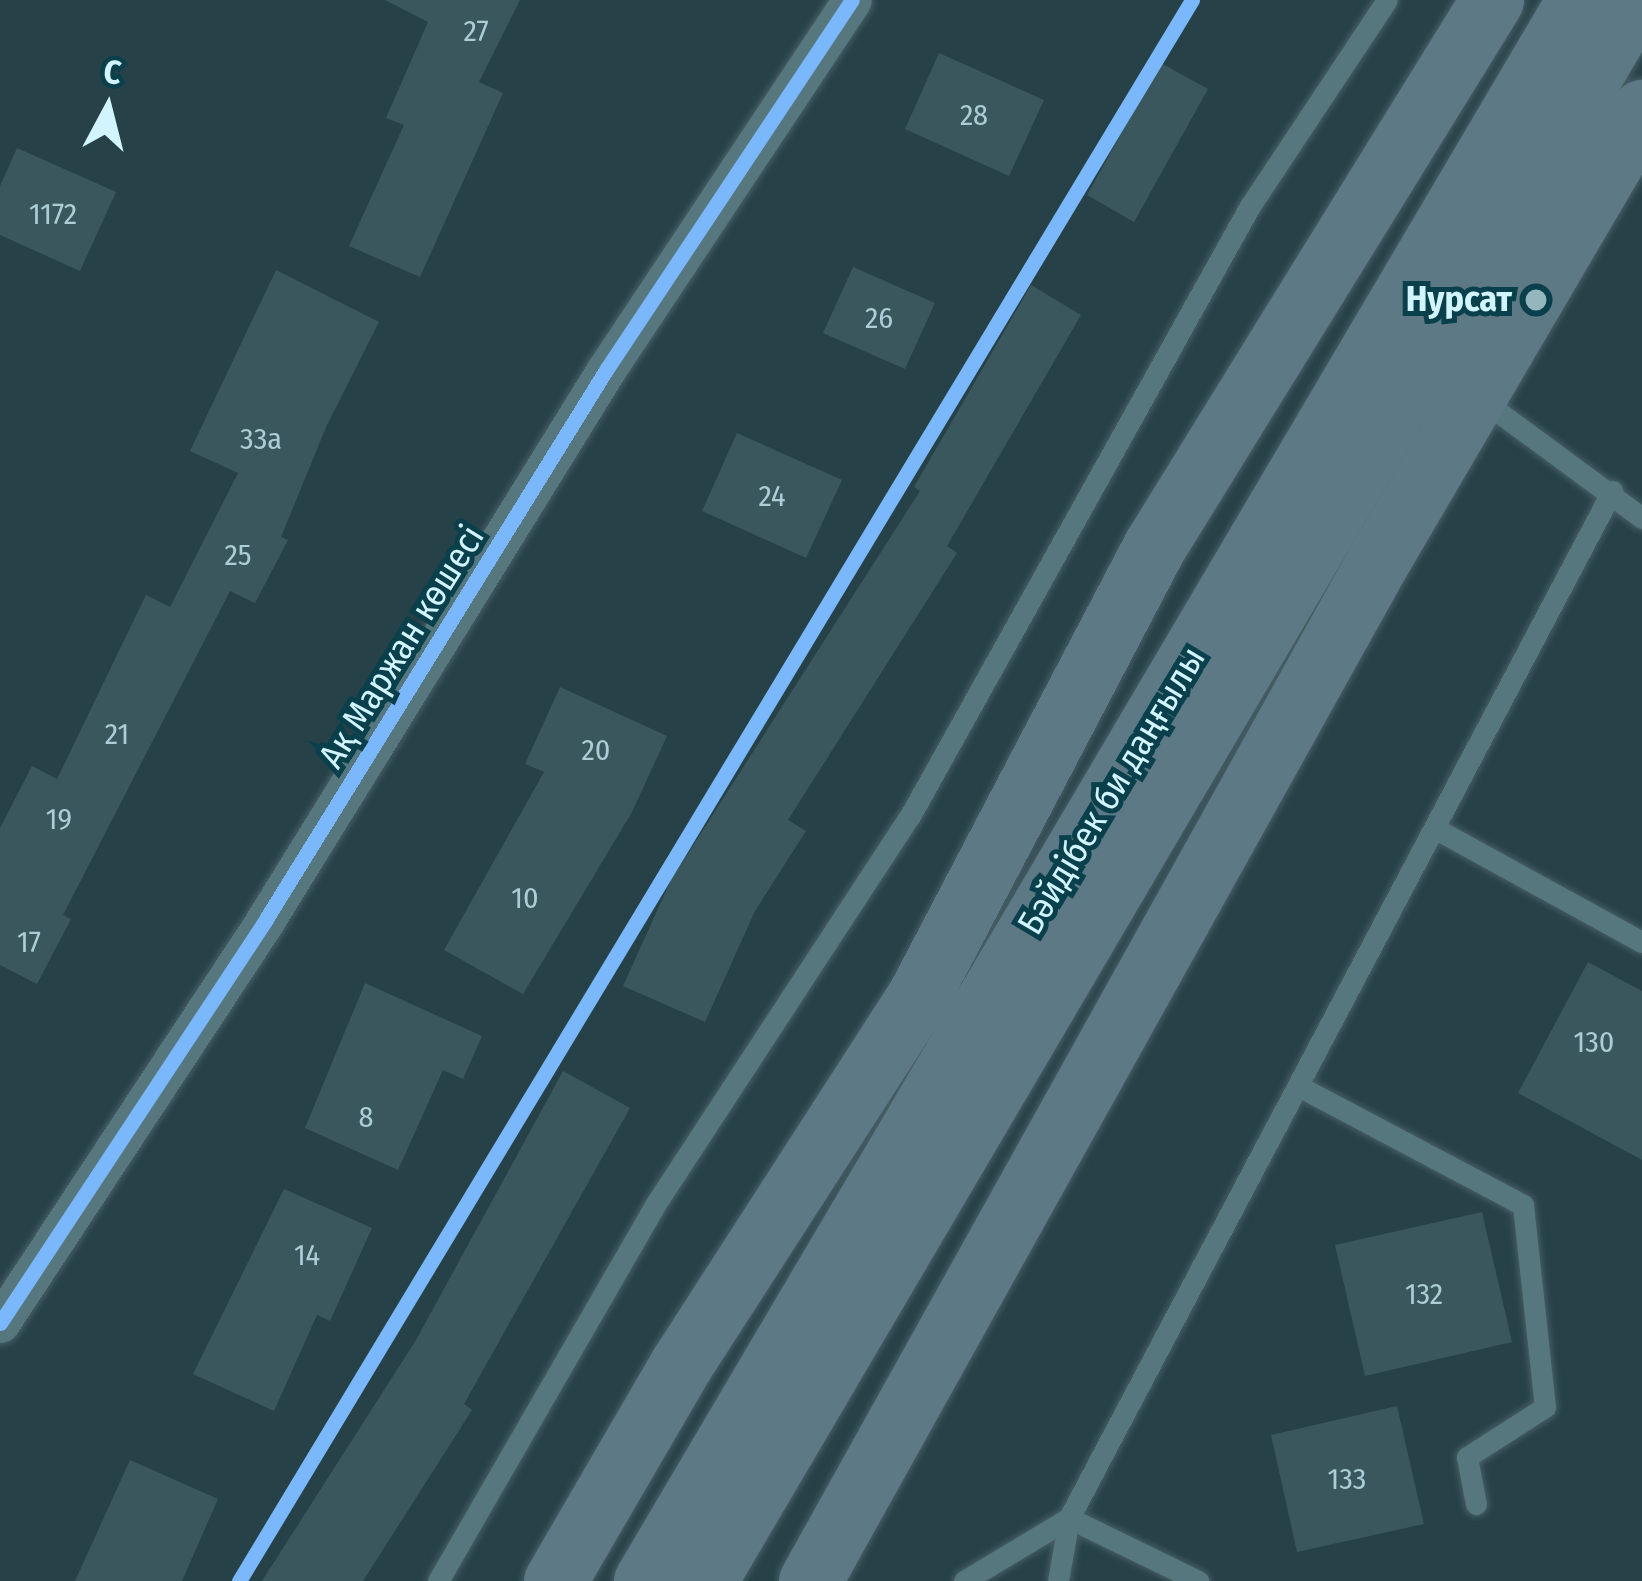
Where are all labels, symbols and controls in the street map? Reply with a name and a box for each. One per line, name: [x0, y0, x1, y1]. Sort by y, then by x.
house number: 27: [463, 13, 489, 49]
north arrow: [48, 48, 168, 168]
text: С: [101, 51, 123, 93]
house number: 28: [960, 97, 988, 133]
house number: 1172: [29, 196, 77, 232]
place label: Нурсат: [1406, 278, 1512, 322]
marker: Нурсат: [1523, 287, 1549, 313]
house number: 26: [865, 300, 893, 336]
house number: 33а: [240, 421, 282, 457]
house number: 24: [758, 478, 786, 514]
street label: Ақ Маржан көшесі: [310, 518, 494, 776]
house number: 25: [225, 537, 251, 573]
street label: Бәйдібек би даңғылы: [1009, 640, 1215, 942]
house number: 21: [105, 716, 129, 752]
house number: 20: [582, 732, 610, 768]
house number: 19: [46, 801, 72, 837]
house number: 10: [511, 880, 539, 916]
house number: 17: [17, 924, 41, 960]
house number: 130: [1574, 1024, 1614, 1060]
house number: 8: [359, 1099, 373, 1135]
house number: 14: [294, 1237, 320, 1273]
house number: 132: [1405, 1276, 1443, 1312]
house number: 133: [1328, 1461, 1366, 1497]

